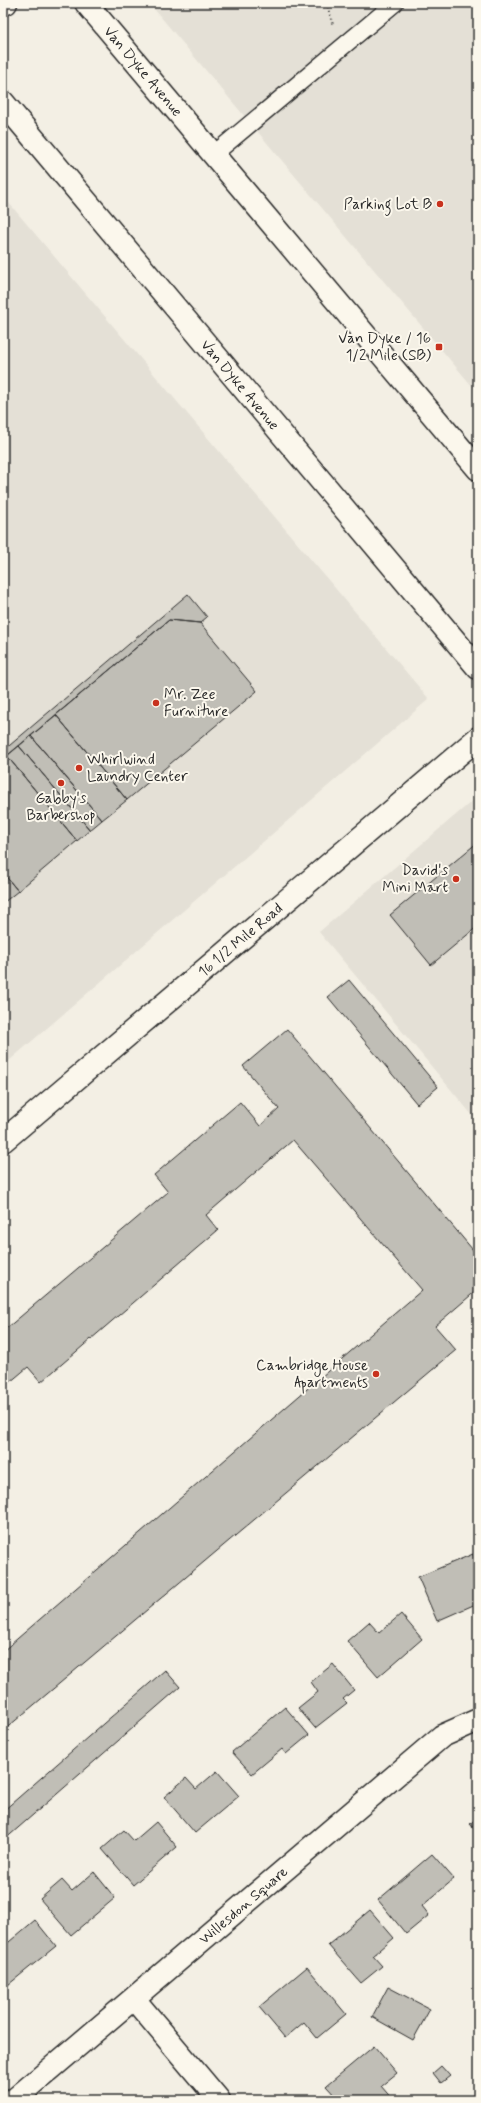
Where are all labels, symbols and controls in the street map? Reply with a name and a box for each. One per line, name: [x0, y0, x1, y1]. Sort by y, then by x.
street label: Van Dyke Avenue: [99, 22, 187, 121]
place label: Parking Lot B: [344, 195, 432, 216]
marker: Parking Lot B: [435, 199, 445, 209]
place label: Van Dyke / 16 1/2 Mile (SB): [338, 329, 432, 366]
street label: Van Dyke Avenue: [196, 336, 283, 435]
marker: Van Dyke / 16 1/2 Mile (SB): [434, 342, 444, 352]
place label: Mr. Zee Furniture: [164, 685, 228, 722]
marker: Mr. Zee Furniture: [151, 698, 161, 708]
place label: Whirlwind Laundry Center: [87, 750, 188, 787]
marker: Whirlwind Laundry Center: [74, 763, 84, 773]
marker: Gabby's Barbershop: [56, 778, 66, 788]
place label: Gabby's Barbershop: [26, 789, 96, 826]
place label: David's Mini Mart: [382, 861, 448, 898]
marker: David's Mini Mart: [451, 874, 461, 884]
street label: 16 1/2 Mile Road: [194, 899, 287, 982]
place label: Cambridge House Apartments: [256, 1356, 368, 1394]
marker: Cambridge House Apartments: [371, 1369, 381, 1379]
street label: Willesdon Square: [195, 1862, 293, 1949]

